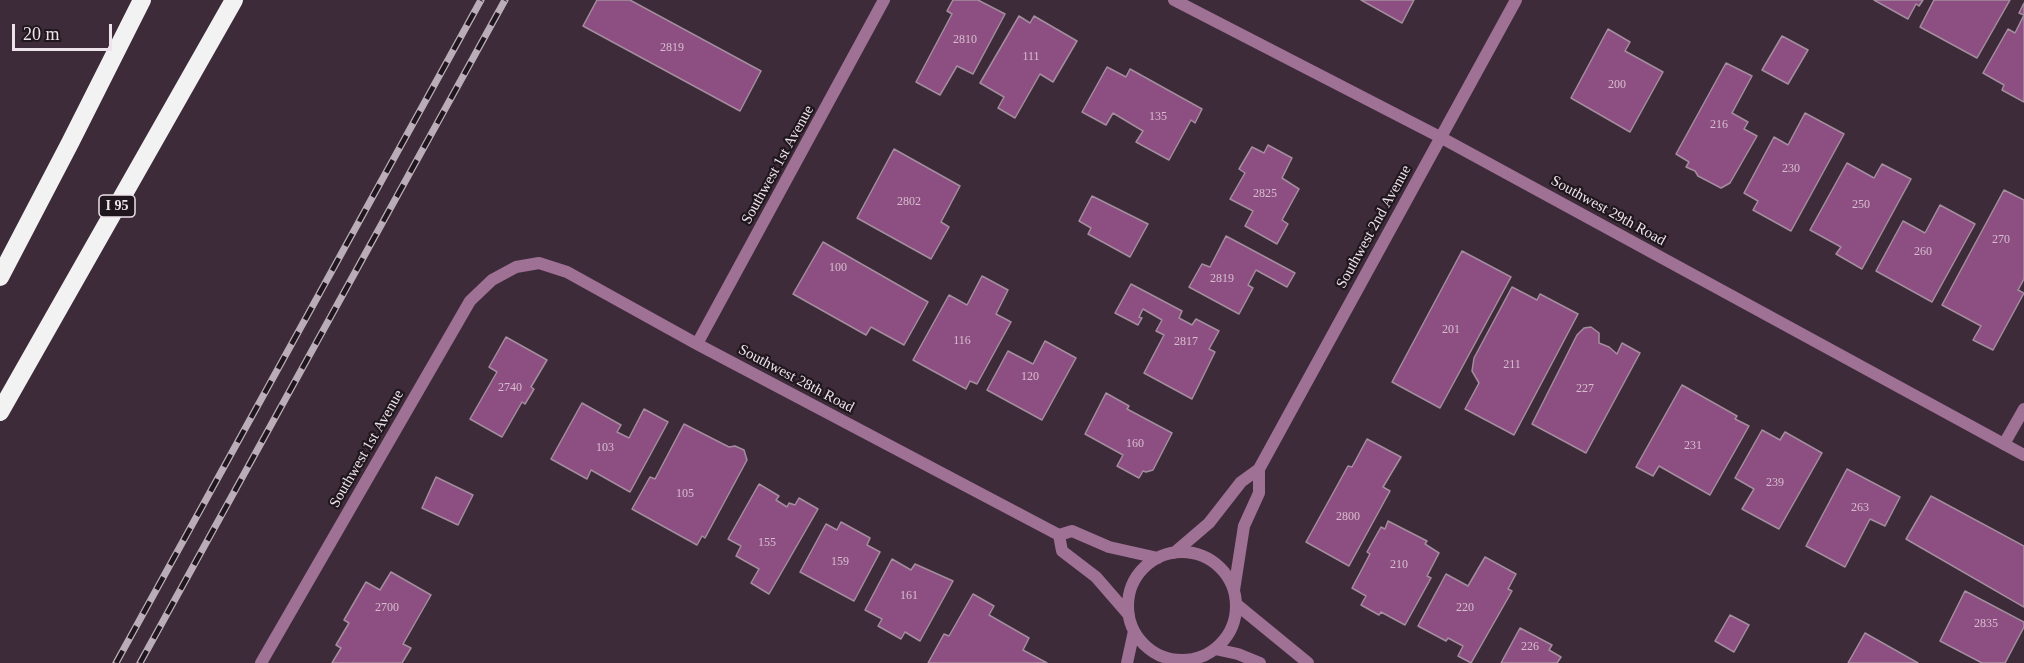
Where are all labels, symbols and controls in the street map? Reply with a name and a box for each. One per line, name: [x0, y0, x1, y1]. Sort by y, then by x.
scale bar: [15, 12, 116, 50]
text: 20 m: [23, 24, 60, 44]
house number: 2810: [953, 33, 977, 47]
house number: 2819: [660, 41, 684, 55]
house number: 111: [1022, 50, 1040, 64]
house number: 200: [1608, 78, 1626, 92]
street label: Southwest 1st Avenue: [738, 102, 818, 228]
house number: 135: [1149, 110, 1167, 124]
house number: 216: [1710, 118, 1728, 132]
street label: Southwest 2nd Avenue: [1333, 162, 1415, 292]
house number: 230: [1782, 162, 1800, 176]
street label: Southwest 29th Road: [1548, 172, 1668, 250]
house number: 2825: [1253, 187, 1277, 201]
road number: I 95: [99, 195, 135, 217]
house number: 2802: [897, 195, 921, 209]
house number: 250: [1852, 198, 1870, 212]
house number: 270: [1992, 233, 2010, 247]
house number: 260: [1914, 245, 1932, 259]
house number: 100: [829, 261, 847, 275]
house number: 2819: [1210, 272, 1234, 286]
house number: 201: [1442, 323, 1460, 337]
house number: 116: [953, 334, 971, 348]
house number: 2817: [1174, 335, 1198, 349]
street label: Southwest 28th Road: [735, 341, 857, 417]
house number: 211: [1503, 358, 1521, 372]
house number: 120: [1021, 370, 1039, 384]
house number: 2740: [498, 381, 522, 395]
house number: 227: [1576, 382, 1594, 396]
street label: Southwest 1st Avenue: [326, 387, 408, 511]
house number: 160: [1126, 437, 1144, 451]
house number: 231: [1684, 439, 1702, 453]
house number: 103: [596, 441, 614, 455]
house number: 239: [1766, 476, 1784, 490]
house number: 105: [676, 487, 694, 501]
house number: 263: [1851, 501, 1869, 515]
house number: 2800: [1336, 510, 1360, 524]
house number: 155: [758, 536, 776, 550]
house number: 159: [831, 555, 849, 569]
house number: 210: [1390, 558, 1408, 572]
house number: 161: [900, 589, 918, 603]
house number: 2700: [375, 601, 399, 615]
house number: 220: [1456, 601, 1474, 615]
house number: 2835: [1974, 617, 1998, 631]
house number: 226: [1521, 640, 1539, 654]

